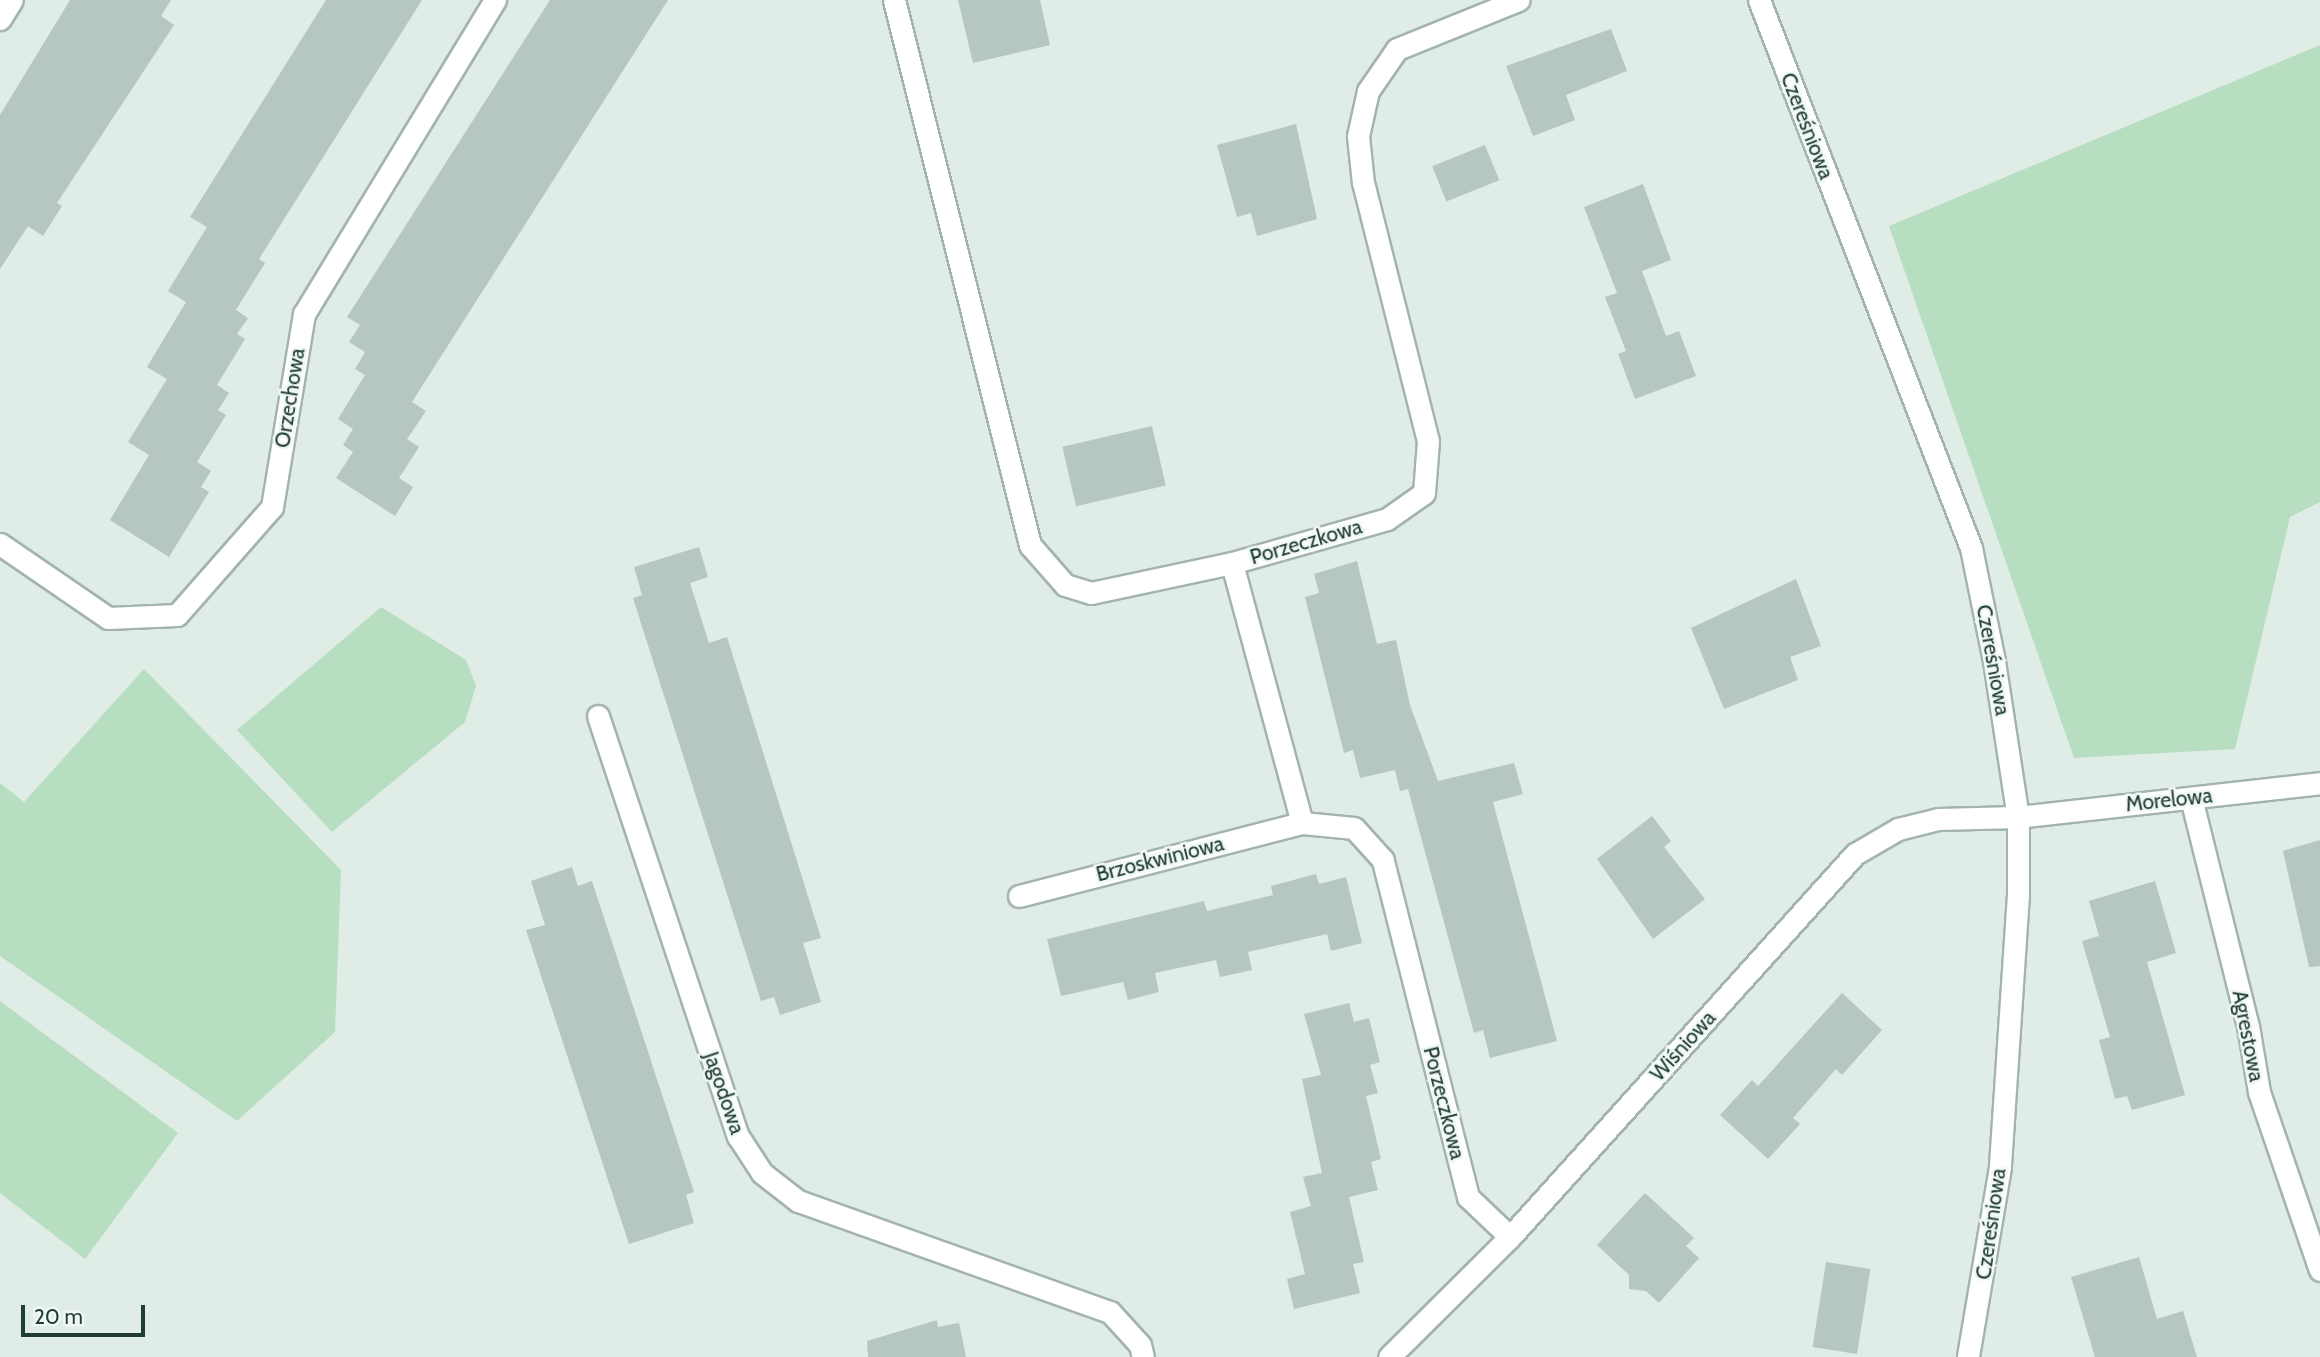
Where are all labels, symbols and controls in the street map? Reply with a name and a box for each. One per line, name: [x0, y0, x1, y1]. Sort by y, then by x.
street label: Czereśniowa: [1775, 69, 1839, 183]
street label: Orzechowa: [270, 346, 310, 450]
street label: Porzeczkowa: [1247, 514, 1365, 570]
street label: Czereśniowa: [1971, 603, 2015, 717]
street label: Morelowa: [2124, 783, 2214, 817]
street label: Brzoskwiniowa: [1093, 831, 1227, 887]
street label: Agrestowa: [2227, 988, 2269, 1084]
street label: Wiśniowa: [1645, 1006, 1721, 1086]
street label: Porzeczkowa: [1418, 1044, 1470, 1162]
street label: Jagodowa: [698, 1048, 750, 1138]
street label: Czereśniowa: [1971, 1167, 2011, 1281]
scale bar: [24, 1290, 149, 1334]
text: 20 m: [34, 1304, 83, 1329]

